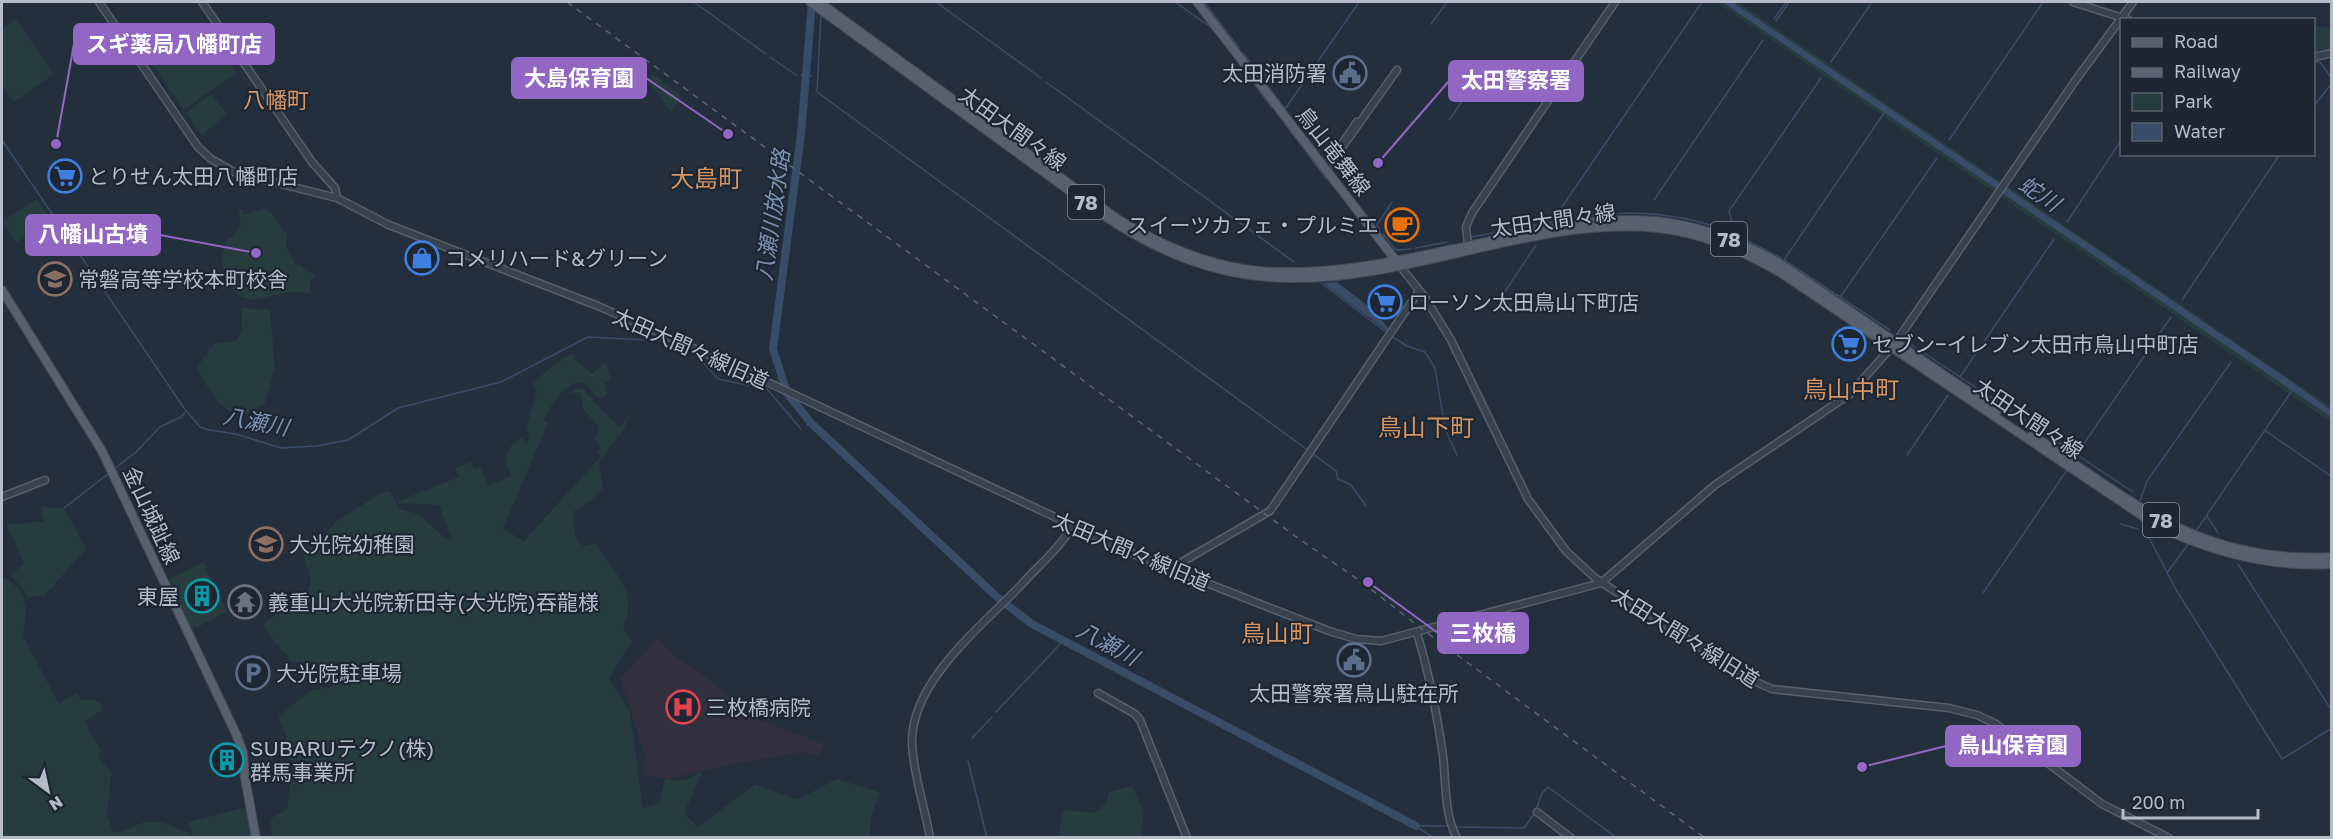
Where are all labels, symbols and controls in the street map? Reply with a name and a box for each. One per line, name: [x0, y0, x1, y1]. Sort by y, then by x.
legend: [2120, 18, 2315, 156]
callout: スギ薬局八幡町店: [74, 24, 274, 64]
text: スギ薬局八幡町店: [86, 30, 262, 57]
text: Road: [2174, 30, 2218, 52]
public building icon: 太田消防署: [1332, 55, 1368, 91]
callout: 大島保育園: [512, 58, 646, 98]
place label: 太田消防署: [1222, 60, 1327, 86]
text: Railway: [2174, 60, 2241, 82]
callout: 太田警察署: [1449, 61, 1583, 101]
text: 大島保育園: [524, 64, 634, 91]
text: 太田警察署: [1461, 66, 1571, 93]
street label: 太田大間々線: [954, 80, 1072, 176]
district label: 八幡町: [243, 86, 309, 113]
text: Park: [2174, 90, 2213, 112]
street label: 鳥山竜舞線: [1291, 102, 1377, 200]
text: Water: [2174, 120, 2225, 142]
water label: 八瀬川放水路: [749, 146, 795, 282]
supermarket icon: とりせん太田八幡町店: [47, 158, 83, 194]
place label: とりせん太田八幡町店: [88, 163, 298, 189]
district label: 大島町: [670, 163, 742, 192]
water label: 蛇川: [2014, 170, 2067, 218]
road number: 78: [1068, 185, 1104, 219]
street label: 太田大間々線: [1489, 198, 1617, 242]
cafe icon: スイーツカフェ・プルミエ: [1384, 207, 1420, 243]
place label: スイーツカフェ・プルミエ: [1127, 212, 1379, 238]
callout: 八幡山古墳: [26, 215, 160, 255]
text: 八幡山古墳: [38, 220, 148, 247]
road number: 78: [1711, 222, 1747, 256]
shop icon: コメリハード&グリーン: [404, 240, 440, 276]
place label: コメリハード&グリーン: [445, 245, 668, 271]
school or university icon: 常磐高等学校本町校舎: [37, 261, 73, 297]
place label: 常磐高等学校本町校舎: [78, 266, 288, 292]
supermarket icon: ローソン太田鳥山下町店: [1367, 284, 1403, 320]
place label: ローソン太田鳥山下町店: [1408, 289, 1639, 315]
street label: 太田大間々線旧道: [609, 302, 773, 394]
supermarket icon: セブン−イレブン太田市鳥山中町店: [1831, 326, 1867, 362]
place label: セブン−イレブン太田市鳥山中町店: [1872, 331, 2199, 357]
street label: 太田大間々線: [1970, 372, 2088, 464]
district label: 鳥山中町: [1803, 374, 1899, 403]
water label: 八瀬川: [221, 401, 293, 441]
district label: 鳥山下町: [1378, 412, 1474, 441]
street label: 金山城趾線: [118, 462, 186, 568]
road number: 78: [2143, 503, 2179, 537]
street label: 太田大間々線旧道: [1050, 506, 1214, 596]
school or university icon: 大光院幼稚園: [248, 526, 284, 562]
place label: 大光院幼稚園: [289, 531, 415, 557]
building icon: 東屋: [184, 578, 220, 614]
street label: 太田大間々線旧道: [1608, 581, 1764, 693]
place label: 東屋: [137, 583, 179, 609]
temple icon: 義重山大光院新田寺(大光院)吞龍様: [227, 584, 263, 620]
place label: 義重山大光院新田寺(大光院)吞龍様: [268, 589, 599, 615]
callout: 三枚橋: [1438, 613, 1528, 653]
water label: 八瀬川: [1073, 616, 1145, 671]
district label: 鳥山町: [1241, 618, 1313, 647]
text: 三枚橋: [1450, 619, 1516, 646]
public building icon: 太田警察署鳥山駐在所: [1336, 642, 1372, 678]
parking icon: 大光院駐車場: [235, 655, 271, 691]
place label: 大光院駐車場: [276, 660, 402, 686]
place label: 太田警察署鳥山駐在所: [1249, 680, 1459, 706]
hospital icon: 三枚橋病院: [665, 689, 701, 725]
place label: 三枚橋病院: [706, 694, 811, 720]
callout: 鳥山保育園: [1946, 726, 2080, 766]
text: 鳥山保育園: [1958, 731, 2068, 758]
place label: SUBARUテクノ(株) 群馬事業所: [250, 735, 435, 785]
building icon: SUBARUテクノ(株) 群馬事業所: [209, 742, 245, 778]
north arrow: [18, 761, 78, 821]
scale bar: [2123, 782, 2258, 820]
text: 200 m: [2132, 791, 2185, 813]
text: N: [46, 792, 67, 815]

